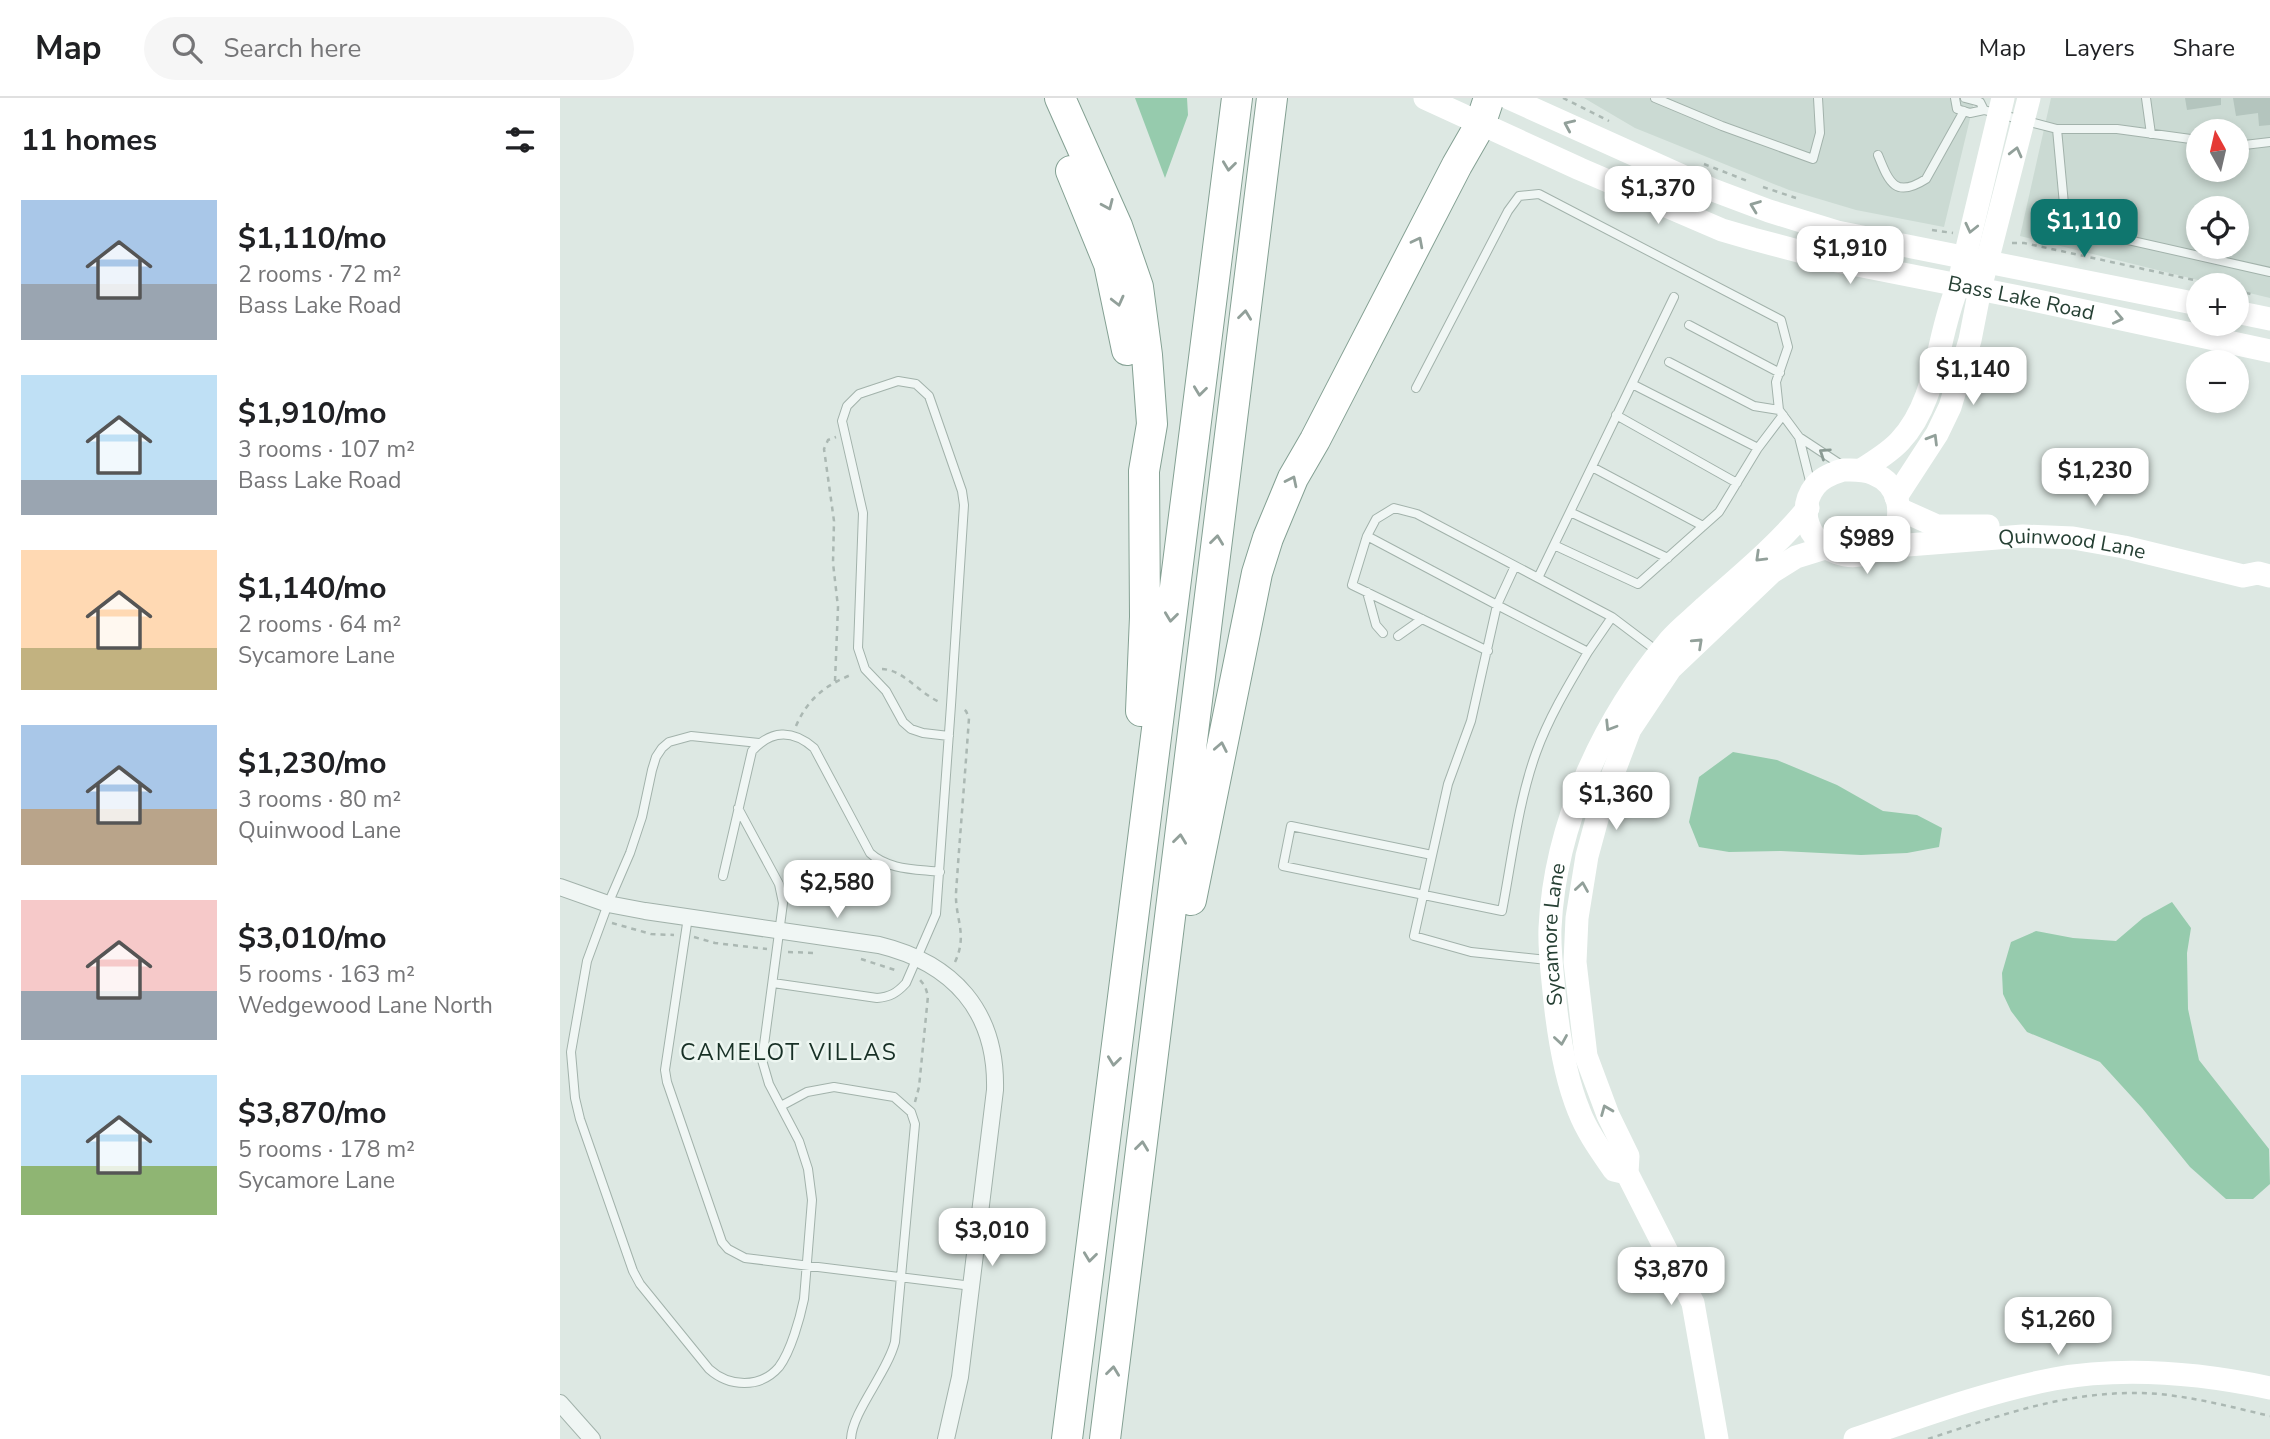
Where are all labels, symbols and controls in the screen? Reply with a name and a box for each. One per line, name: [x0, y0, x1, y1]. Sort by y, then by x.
search box: [144, 17, 634, 80]
text: Map: [35, 26, 102, 71]
icon: search: [168, 29, 206, 67]
text: Search here: [224, 31, 361, 66]
text: Map: [1979, 32, 2026, 64]
text: Layers: [2064, 32, 2135, 64]
text: Share: [2173, 32, 2235, 64]
one-way arrow: [1564, 119, 1576, 133]
north arrow: [2186, 119, 2249, 182]
map controls: [2186, 119, 2249, 413]
text: 11 homes: [21, 120, 157, 161]
icon: filters: [501, 121, 539, 159]
one-way arrow: [2008, 146, 2022, 158]
one-way arrow: [1221, 160, 1236, 172]
pin: $1,370: [1601, 166, 1715, 226]
text: $1,370: [1621, 173, 1695, 204]
button: locate: [2186, 196, 2249, 259]
one-way arrow: [1100, 198, 1114, 210]
one-way arrow: [1750, 200, 1762, 214]
pin: $1,110: [2027, 200, 2141, 259]
text: $1,110: [2047, 206, 2121, 237]
text: $1,110/mo: [238, 218, 387, 259]
one-way arrow: [1964, 222, 1979, 234]
pin: $1,910: [1793, 226, 1907, 286]
icon: home: [77, 228, 161, 312]
text: $1,910: [1813, 233, 1887, 264]
one-way arrow: [1409, 236, 1423, 249]
text: 2 rooms · 72 m²: [238, 259, 401, 290]
street label: Bass Lake Road: [1945, 269, 2097, 327]
button: +: [2186, 273, 2249, 336]
text: Bass Lake Road: [238, 290, 401, 321]
one-way arrow: [1109, 295, 1124, 307]
one-way arrow: [1238, 309, 1253, 320]
one-way arrow: [2112, 310, 2124, 324]
pin: $1,140: [1916, 348, 2030, 407]
button: −: [2186, 350, 2249, 413]
text: $1,140: [1936, 354, 2010, 385]
one-way arrow: [1192, 386, 1207, 397]
text: $1,910/mo: [238, 393, 387, 434]
icon: home: [77, 403, 161, 487]
text: 3 rooms · 107 m²: [238, 434, 415, 465]
one-way arrow: [1924, 434, 1937, 447]
pin: $1,230: [2038, 448, 2152, 508]
one-way arrow: [1819, 449, 1832, 462]
text: $1,230: [2058, 455, 2132, 486]
text: Bass Lake Road: [238, 465, 401, 496]
one-way arrow: [1284, 476, 1298, 488]
pin: $989: [1826, 517, 1908, 576]
street label: Quinwood Lane: [1997, 522, 2149, 566]
text: $989: [1839, 523, 1895, 554]
one-way arrow: [1210, 534, 1225, 546]
one-way arrow: [1755, 548, 1768, 561]
text: $1,140/mo: [238, 568, 387, 609]
icon: home: [77, 578, 161, 662]
text: 2 rooms · 64 m²: [238, 609, 401, 640]
one-way arrow: [1163, 611, 1178, 623]
one-way arrow: [1690, 638, 1703, 651]
text: Sycamore Lane: [238, 640, 395, 671]
one-way arrow: [1606, 719, 1619, 732]
one-way arrow: [1213, 742, 1228, 753]
text: $1,230/mo: [238, 743, 387, 784]
icon: home: [77, 753, 161, 837]
pin: $1,360: [1559, 772, 1673, 832]
text: $1,360: [1579, 779, 1653, 810]
text: 3 rooms · 80 m²: [238, 784, 401, 815]
text: Quinwood Lane: [238, 815, 401, 846]
one-way arrow: [1173, 833, 1188, 845]
pin: $2,580: [780, 860, 894, 920]
street label: Sycamore Lane: [1536, 860, 1572, 1007]
text: $2,580: [800, 867, 874, 898]
one-way arrow: [1574, 881, 1589, 893]
text: $3,010/mo: [238, 918, 387, 959]
icon: home: [77, 928, 161, 1012]
text: 5 rooms · 163 m²: [238, 959, 415, 990]
text: Wedgewood Lane North: [238, 990, 493, 1021]
one-way arrow: [1553, 1035, 1568, 1046]
district label: CAMELOT VILLAS: [680, 1037, 898, 1068]
one-way arrow: [1107, 1056, 1122, 1067]
text: $3,870/mo: [238, 1093, 387, 1134]
icon: home: [77, 1103, 161, 1187]
one-way arrow: [1601, 1104, 1615, 1116]
text: 5 rooms · 178 m²: [238, 1134, 415, 1165]
one-way arrow: [1134, 1140, 1149, 1151]
text: Sycamore Lane: [238, 1165, 395, 1196]
pin: $3,010: [935, 1208, 1049, 1268]
text: $3,010: [955, 1215, 1029, 1246]
pin: $3,870: [1614, 1248, 1728, 1307]
one-way arrow: [1083, 1251, 1098, 1263]
text: $3,870: [1634, 1254, 1708, 1285]
pin: $1,260: [2001, 1298, 2115, 1357]
text: $1,260: [2021, 1304, 2095, 1335]
one-way arrow: [1106, 1365, 1121, 1377]

